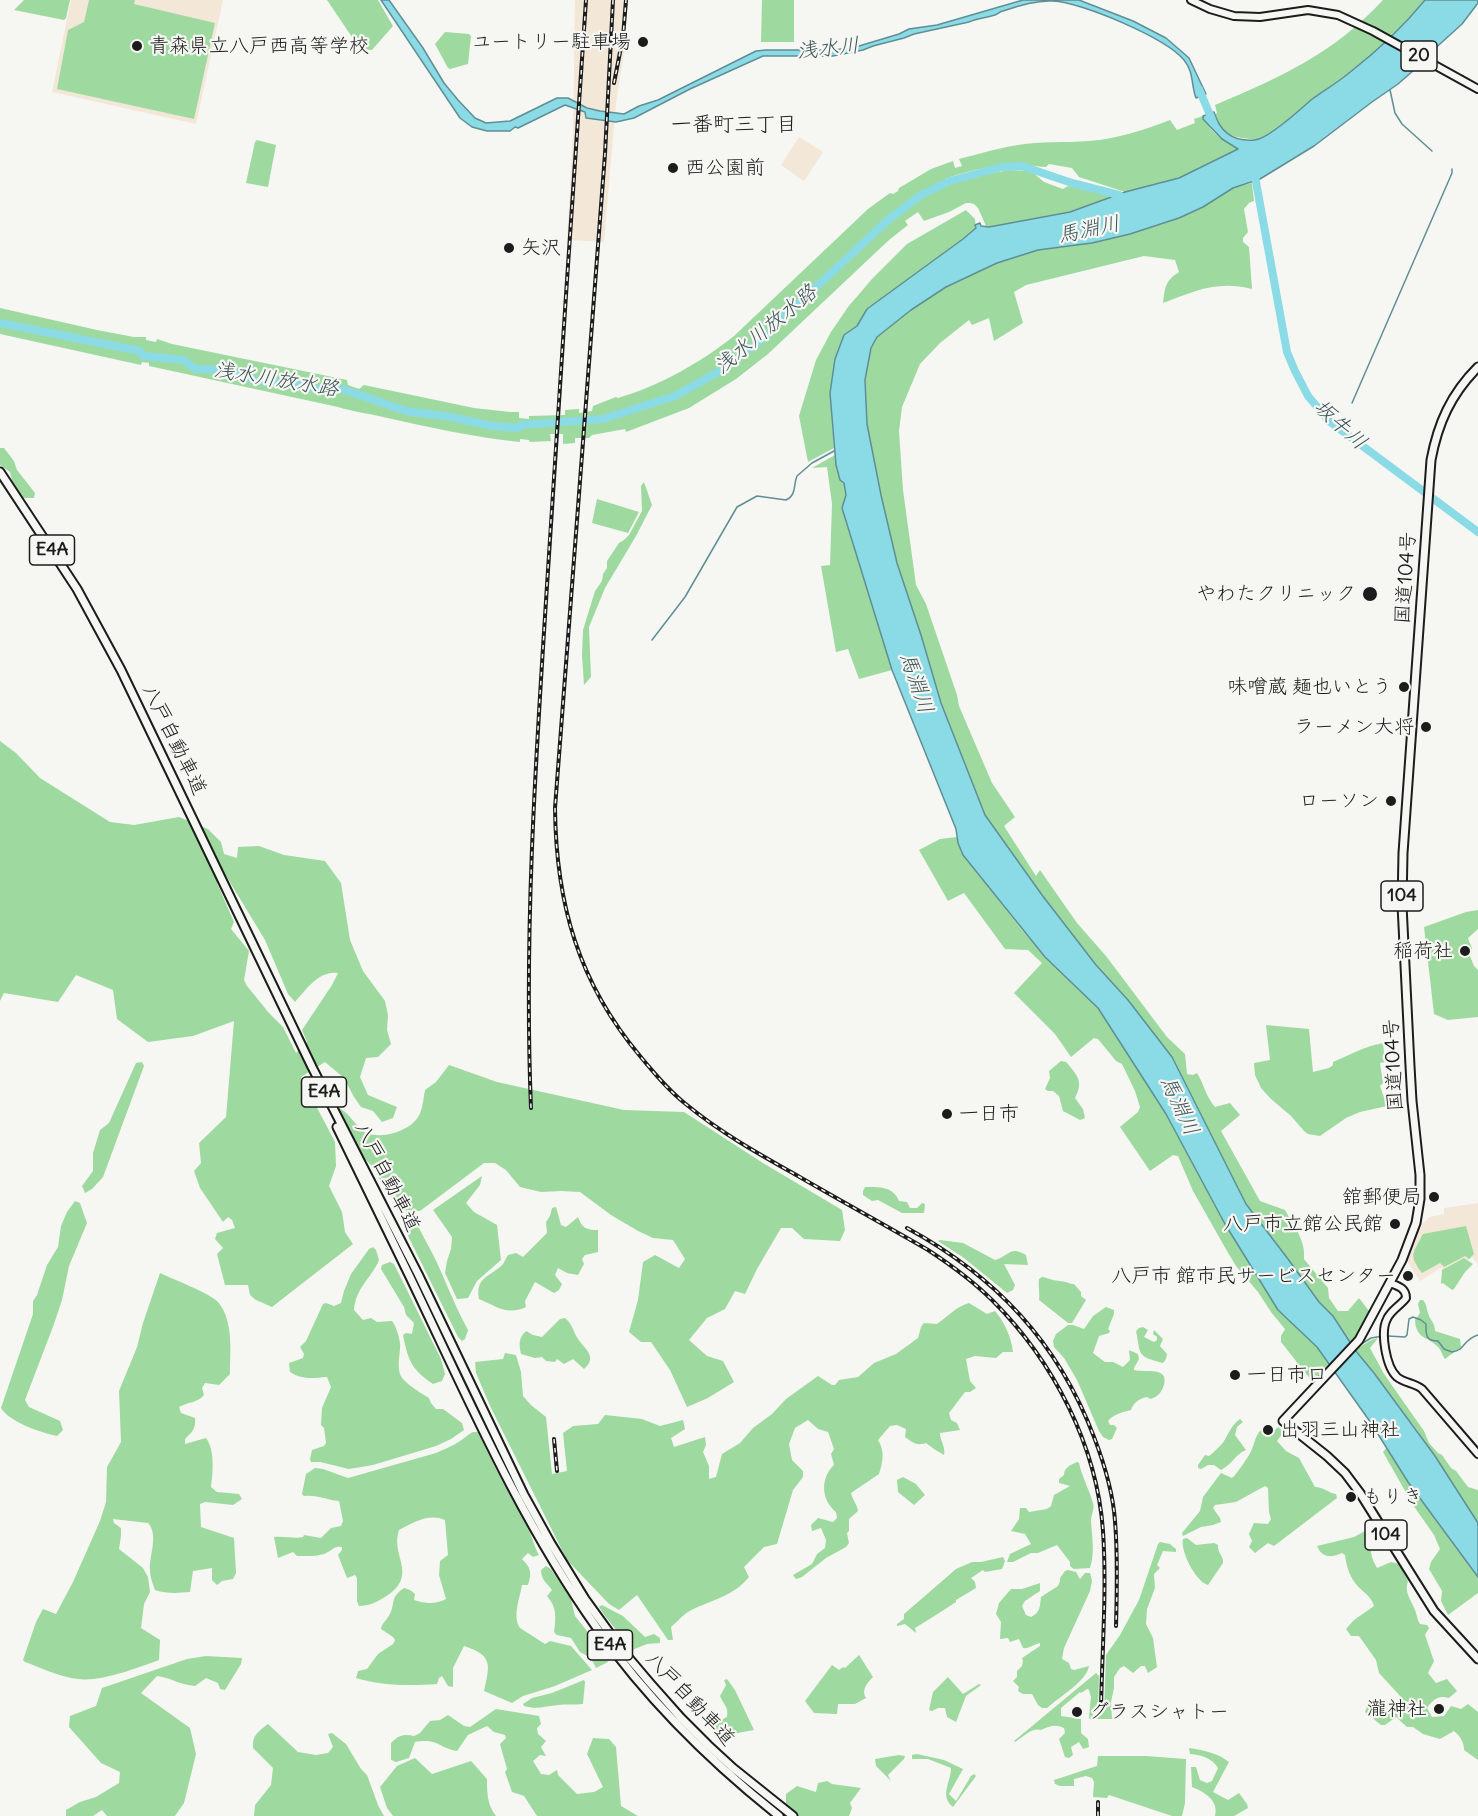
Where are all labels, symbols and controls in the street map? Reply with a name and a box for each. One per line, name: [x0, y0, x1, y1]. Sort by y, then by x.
place label: ユートリー駐車場: [472, 30, 631, 54]
water label: 浅水川: [795, 33, 861, 65]
place label: 青森県立八戸西高等学校: [149, 34, 369, 58]
marker: ユートリー駐車場: [636, 35, 650, 49]
marker: 青森県立八戸西高等学校: [130, 39, 144, 53]
road number: 20: [1401, 41, 1437, 71]
district label: 一番町三丁目: [671, 112, 797, 138]
place label: 西公園前: [685, 156, 765, 180]
marker: 西公園前: [666, 161, 680, 175]
water label: 馬淵川: [1056, 211, 1122, 249]
place label: 矢沢: [521, 236, 561, 260]
marker: 矢沢: [502, 241, 516, 255]
water label: 浅水川放水路: [710, 280, 822, 380]
water label: 浅水川放水路: [212, 358, 340, 402]
water label: 坂牛川: [1308, 395, 1372, 455]
street label: 国道104号: [1391, 531, 1421, 625]
road number: E4A: [29, 535, 74, 565]
place label: やわたクリニック: [1196, 582, 1356, 606]
marker: やわたクリニック: [1361, 585, 1379, 603]
water label: 馬淵川: [894, 649, 938, 717]
place label: 味噌蔵 麺也いとう: [1227, 675, 1392, 699]
marker: 味噌蔵 麺也いとう: [1397, 680, 1411, 694]
street label: 八戸自動車道: [137, 681, 211, 799]
place label: ラーメン大将: [1294, 715, 1414, 739]
marker: ラーメン大将: [1419, 720, 1433, 734]
place label: ローソン: [1299, 789, 1379, 813]
marker: ローソン: [1384, 794, 1398, 808]
road number: 104: [1381, 881, 1423, 911]
place label: 稲荷社: [1393, 939, 1453, 963]
marker: 稲荷社: [1458, 944, 1472, 958]
street label: 国道104号: [1380, 1018, 1408, 1112]
water label: 馬淵川: [1154, 1072, 1204, 1140]
road number: E4A: [302, 1077, 346, 1107]
place label: 一日市: [959, 1102, 1019, 1126]
marker: 一日市: [940, 1107, 954, 1121]
street label: 八戸自動車道: [349, 1118, 425, 1236]
place label: 舘郵便局: [1342, 1185, 1422, 1209]
marker: 舘郵便局: [1427, 1190, 1441, 1204]
place label: 八戸市立館公民館: [1223, 1212, 1383, 1236]
marker: 八戸市立館公民館: [1388, 1217, 1402, 1231]
place label: 八戸市 館市民サービスセンター: [1111, 1264, 1396, 1288]
marker: 八戸市 館市民サービスセンター: [1401, 1269, 1415, 1283]
place label: 一日市口: [1247, 1363, 1327, 1387]
marker: 一日市口: [1228, 1368, 1242, 1382]
place label: 出羽三山神社: [1280, 1418, 1400, 1442]
marker: 出羽三山神社: [1261, 1423, 1275, 1437]
place label: もりき: [1363, 1485, 1423, 1509]
marker: もりき: [1344, 1490, 1358, 1504]
road number: 104: [1365, 1520, 1407, 1550]
road number: E4A: [588, 1630, 632, 1660]
street label: 八戸自動車道: [640, 1647, 740, 1751]
place label: 瀧神社: [1367, 1697, 1427, 1721]
place label: グラスシャトー: [1089, 1700, 1229, 1724]
marker: 瀧神社: [1432, 1702, 1446, 1716]
marker: グラスシャトー: [1070, 1705, 1084, 1719]

